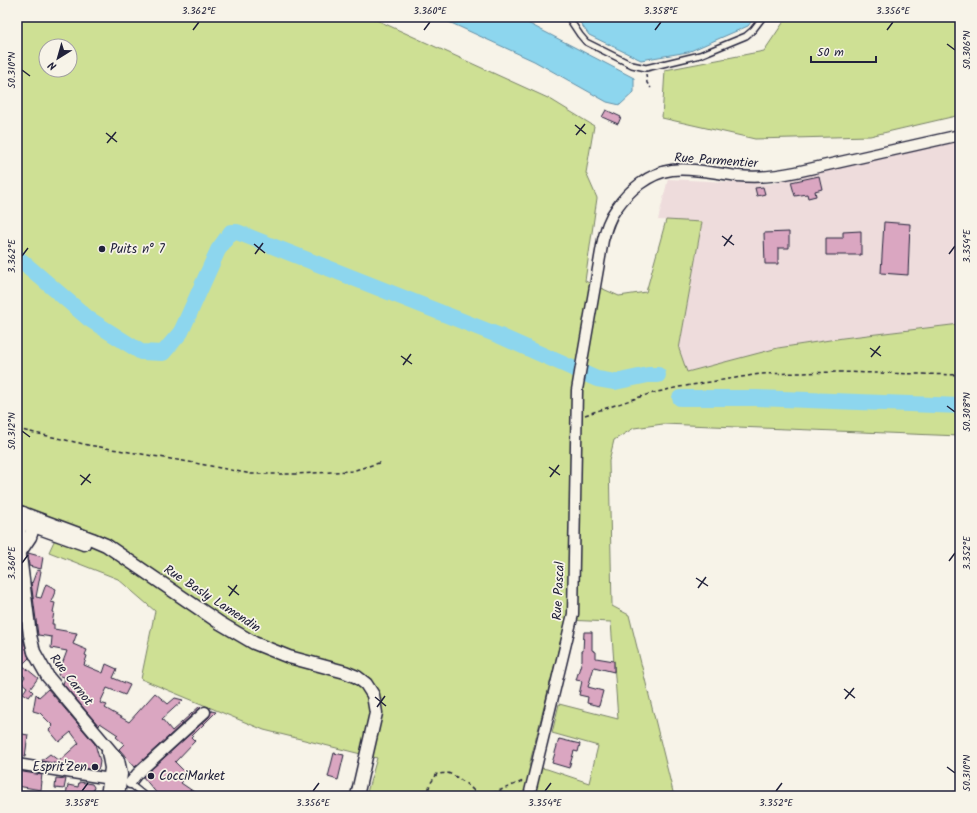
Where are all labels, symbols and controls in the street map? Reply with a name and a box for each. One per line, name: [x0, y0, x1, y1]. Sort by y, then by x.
text: 3.362°E: [182, 3, 217, 19]
text: 3.360°E: [413, 3, 448, 19]
text: 3.358°E: [644, 3, 679, 19]
text: 3.356°E: [876, 3, 911, 19]
text: 50.306°N: [959, 30, 975, 70]
north arrow: [38, 38, 78, 78]
scale bar: [811, 38, 876, 64]
text: 50 m: [817, 43, 844, 62]
text: 50.310°N: [4, 51, 20, 88]
text: N: [44, 56, 61, 74]
street label: Rue Parmentier: [673, 148, 759, 174]
text: 3.354°E: [959, 228, 975, 263]
text: 3.362°E: [4, 238, 20, 273]
place label: Puits n° 7: [110, 239, 166, 260]
marker: Puits n° 7: [97, 244, 107, 254]
text: 50.308°N: [959, 392, 975, 432]
text: 50.312°N: [4, 412, 20, 450]
text: 3.352°E: [959, 535, 975, 570]
text: 3.360°E: [4, 545, 20, 580]
street label: Rue Basly Lamendin: [159, 560, 265, 638]
street label: Rue Pascal: [547, 561, 571, 621]
street label: Rue Carnot: [44, 650, 99, 711]
text: 50.310°N: [959, 754, 975, 791]
place label: Esprit'Zen: [32, 757, 87, 778]
marker: Esprit'Zen: [90, 762, 100, 772]
place label: CocciMarket: [159, 766, 226, 787]
marker: CocciMarket: [146, 771, 156, 781]
text: 3.358°E: [65, 795, 100, 811]
text: 3.356°E: [296, 795, 331, 811]
text: 3.354°E: [528, 795, 563, 811]
text: 3.352°E: [759, 795, 794, 811]

